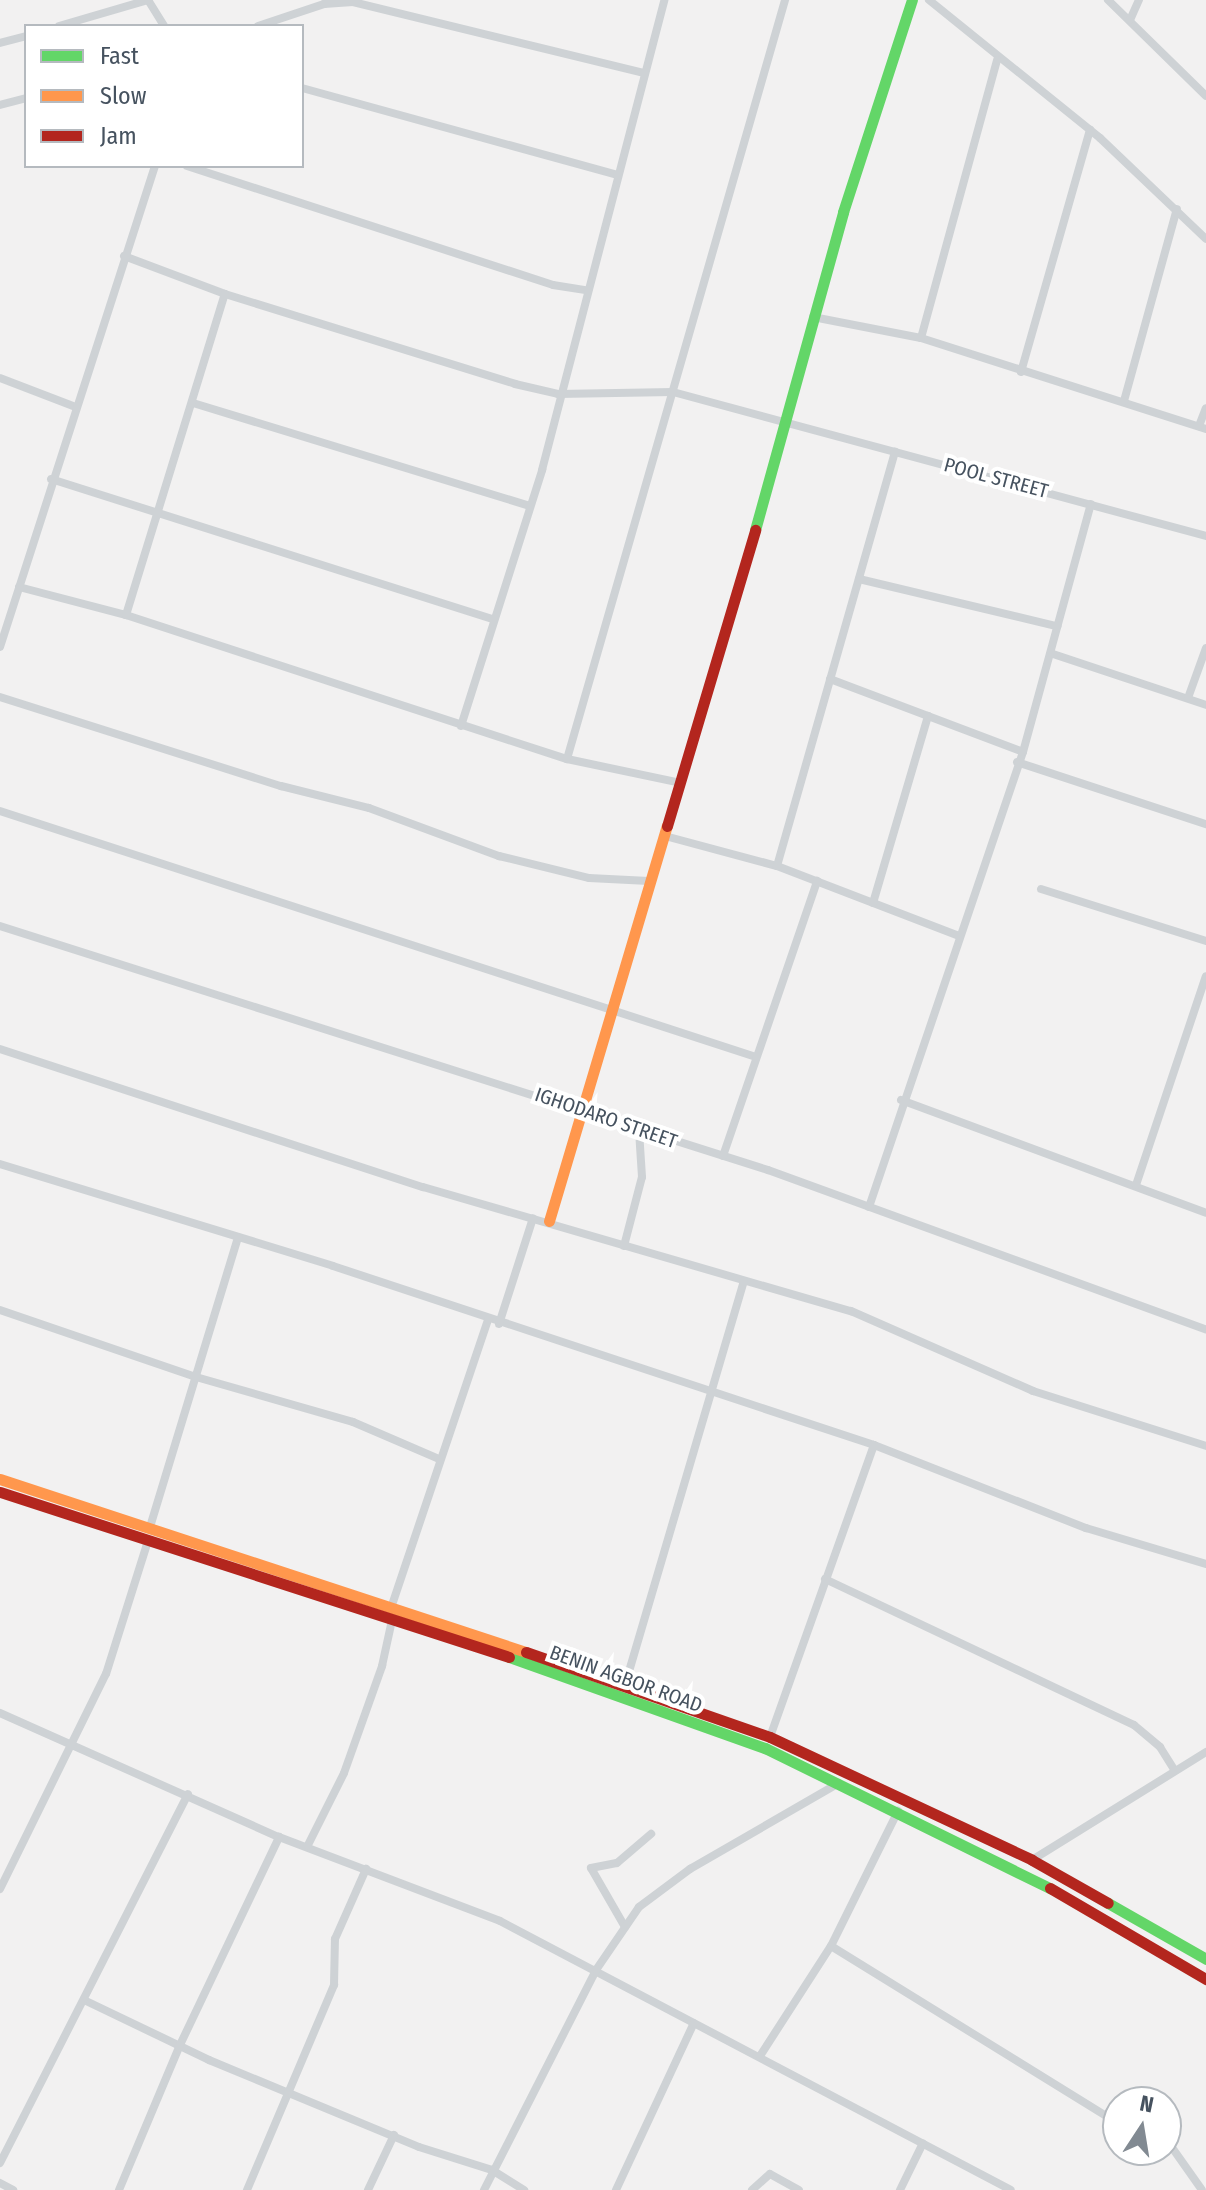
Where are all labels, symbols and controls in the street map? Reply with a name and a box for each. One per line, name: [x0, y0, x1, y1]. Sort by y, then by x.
legend: [24, 24, 304, 168]
text: Fast: [100, 42, 139, 70]
text: Slow: [100, 82, 146, 110]
text: Jam: [100, 122, 137, 150]
street label: POOL STREET: [941, 453, 1051, 503]
street label: IGHODARO STREET: [532, 1082, 680, 1154]
street label: BENIN AGBOR ROAD: [546, 1640, 706, 1718]
north arrow: [1102, 2086, 1182, 2166]
text: N: [1137, 2089, 1156, 2119]

